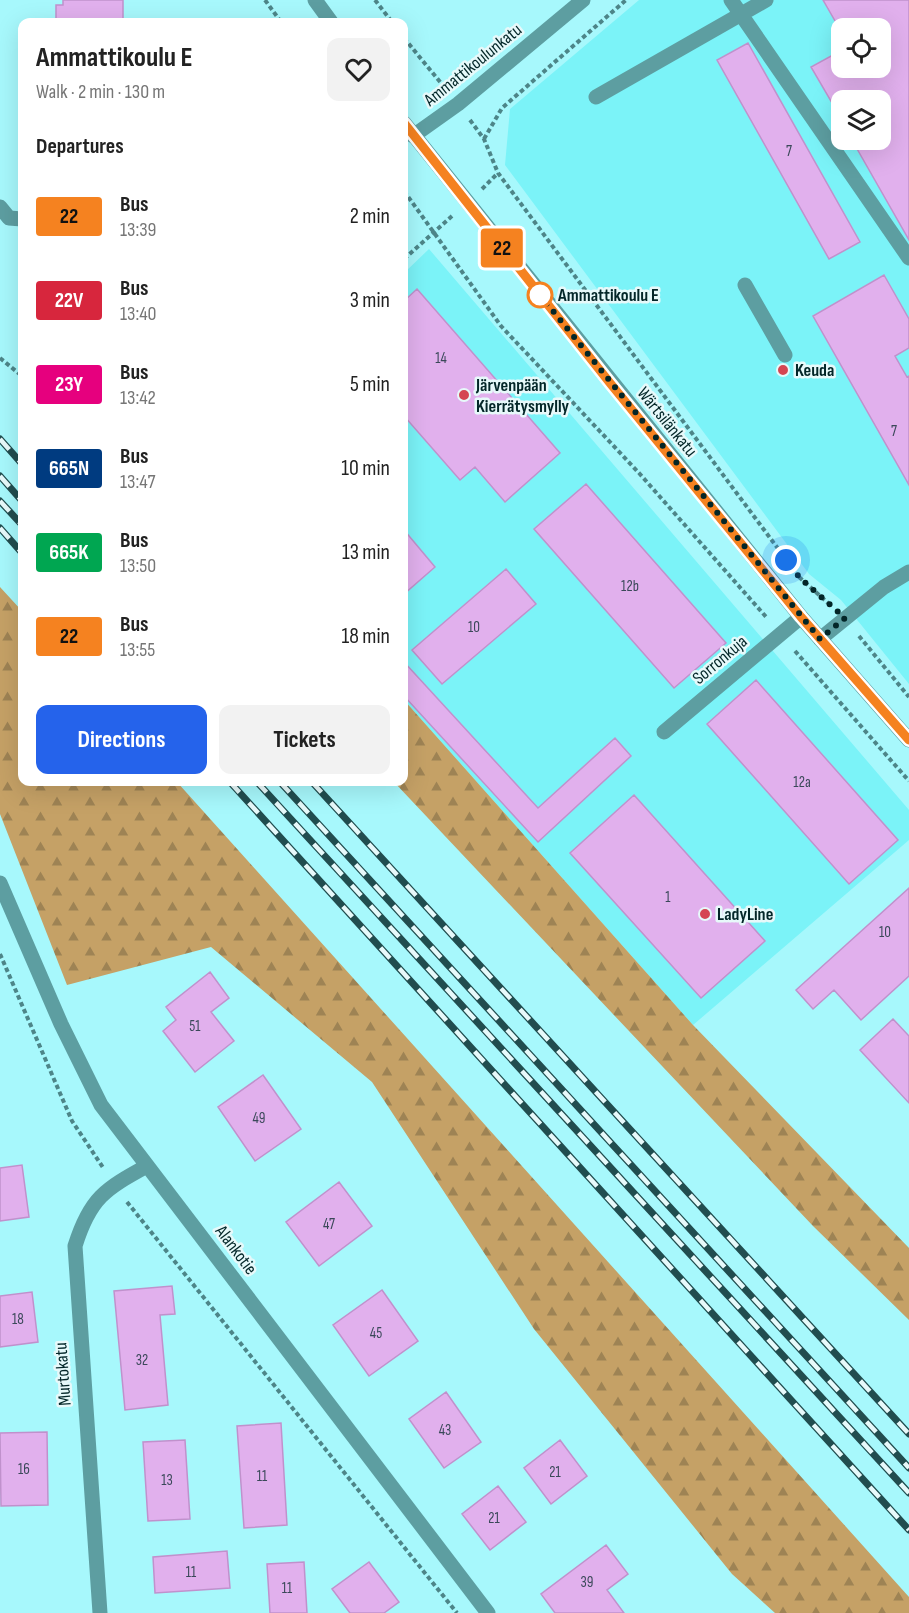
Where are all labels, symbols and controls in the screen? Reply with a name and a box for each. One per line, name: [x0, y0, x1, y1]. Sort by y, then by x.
map controls: [831, 18, 891, 150]
button: locate: [831, 18, 891, 78]
street label: Ammattikoulunkatu: [419, 19, 526, 111]
button: heart: [327, 38, 390, 101]
text: Ammattikoulu E: [36, 41, 193, 74]
text: Walk · 2 min · 130 m: [36, 80, 165, 104]
button: layers: [831, 90, 891, 150]
text: Departures: [36, 133, 124, 160]
house number: 7: [786, 142, 792, 161]
text: Bus: [120, 191, 149, 218]
text: 2 min: [350, 203, 390, 230]
text: 22: [60, 204, 78, 229]
text: 13:39: [120, 218, 156, 242]
line badge: 22: [475, 228, 529, 268]
text: 22: [493, 236, 511, 261]
text: Bus: [120, 275, 149, 302]
marker: Ammattikoulu E: [527, 282, 553, 308]
place label: Ammattikoulu E: [557, 285, 659, 306]
text: 3 min: [350, 287, 390, 314]
text: 22V: [55, 288, 83, 313]
text: 13:40: [120, 302, 156, 326]
house number: 14: [435, 349, 447, 368]
text: Bus: [120, 359, 149, 386]
place label: Keuda: [795, 360, 834, 381]
marker: Keuda: [776, 363, 790, 377]
text: 5 min: [350, 371, 390, 398]
text: 23Y: [55, 372, 83, 397]
place label: Järvenpään Kierrätysmylly: [475, 375, 570, 417]
street label: Wärtsilänkatu: [633, 383, 701, 461]
text: 13:42: [120, 386, 156, 410]
marker: Järvenpään Kierrätysmylly: [457, 388, 471, 402]
house number: 7: [891, 422, 897, 441]
text: Bus: [120, 443, 149, 470]
text: 10 min: [341, 455, 390, 482]
text: 665N: [49, 456, 89, 481]
text: 13:47: [120, 470, 155, 494]
text: Bus: [120, 527, 149, 554]
text: 13 min: [342, 539, 390, 566]
text: 665K: [49, 540, 89, 565]
your location: [771, 545, 801, 575]
text: 13:50: [120, 554, 156, 578]
house number: 12b: [621, 577, 639, 596]
text: Bus: [120, 611, 149, 638]
house number: 10: [468, 618, 480, 637]
text: 18 min: [342, 623, 390, 650]
text: 22: [60, 624, 78, 649]
street label: Sorronkuja: [688, 631, 752, 689]
text: 13:55: [120, 638, 155, 662]
button: Directions: [36, 705, 207, 774]
button: Tickets: [219, 705, 390, 774]
house number: 12a: [793, 773, 811, 792]
house number: 1: [665, 888, 671, 907]
place label: LadyLine: [717, 904, 773, 925]
marker: LadyLine: [698, 907, 712, 921]
house number: 10: [879, 923, 891, 942]
house number: 51: [189, 1017, 201, 1036]
house number: 49: [253, 1109, 265, 1128]
house number: 47: [323, 1215, 335, 1234]
street label: Alankotie: [210, 1220, 261, 1279]
house number: 18: [12, 1310, 24, 1329]
house number: 45: [370, 1324, 382, 1343]
street label: Murtokatu: [50, 1342, 76, 1406]
house number: 32: [136, 1351, 148, 1370]
house number: 43: [439, 1421, 451, 1440]
house number: 16: [18, 1460, 30, 1479]
house number: 21: [549, 1463, 561, 1482]
house number: 11: [257, 1467, 268, 1486]
house number: 13: [161, 1471, 173, 1490]
house number: 21: [488, 1509, 500, 1528]
house number: 11: [186, 1563, 197, 1582]
house number: 39: [581, 1573, 593, 1592]
house number: 11: [282, 1579, 293, 1598]

